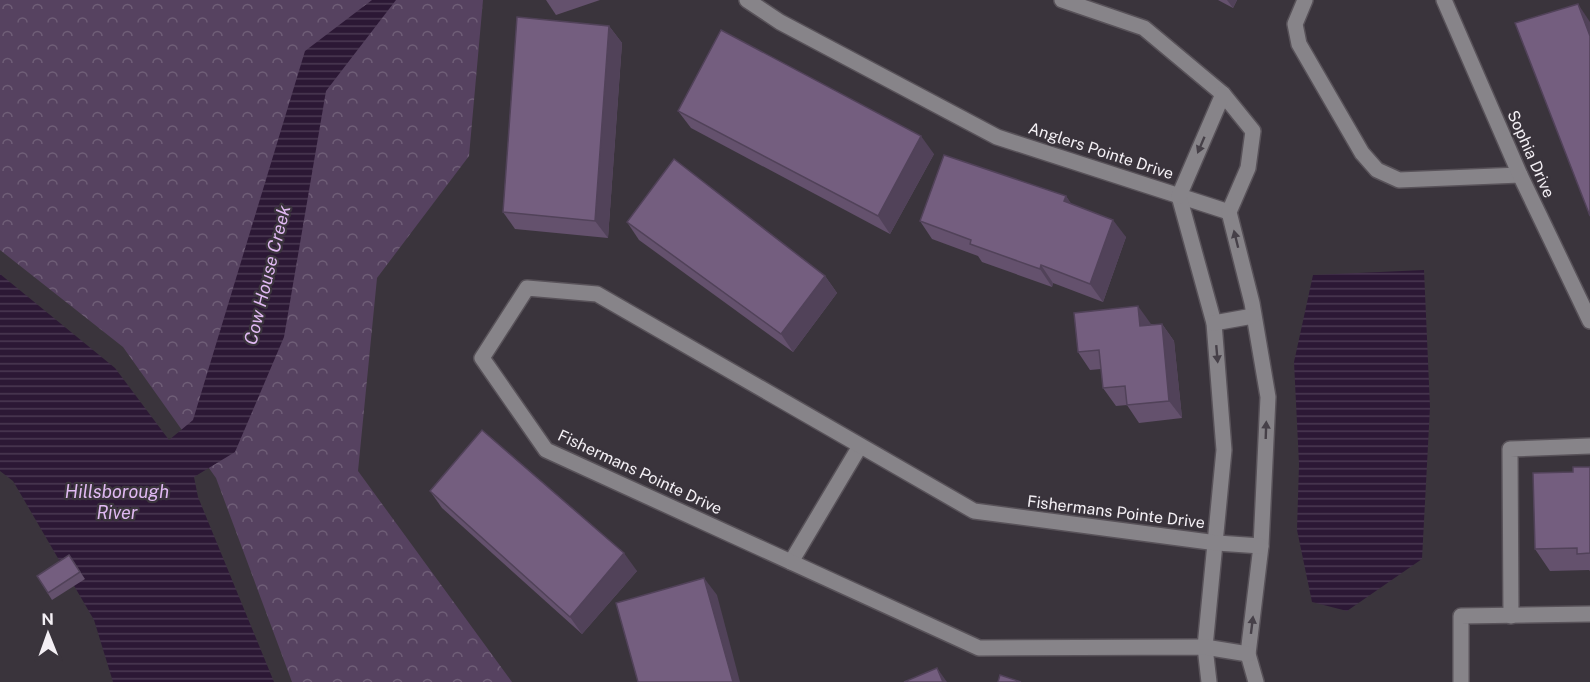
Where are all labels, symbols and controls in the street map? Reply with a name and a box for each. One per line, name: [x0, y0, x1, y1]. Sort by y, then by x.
street label: Sophia Drive: [1503, 107, 1559, 201]
street label: Anglers Pointe Drive: [1026, 119, 1176, 183]
one-way arrow: [1196, 136, 1206, 154]
water label: Cow House Creek: [239, 203, 295, 347]
one-way arrow: [1230, 229, 1240, 248]
one-way arrow: [1212, 345, 1221, 364]
one-way arrow: [1262, 421, 1271, 440]
street label: Fishermans Pointe Drive: [555, 426, 725, 518]
water label: Hillsborough River: [65, 481, 169, 523]
street label: Fishermans Pointe Drive: [1026, 492, 1206, 532]
north arrow: [18, 604, 78, 664]
text: N: [41, 610, 54, 629]
one-way arrow: [1247, 615, 1257, 634]

